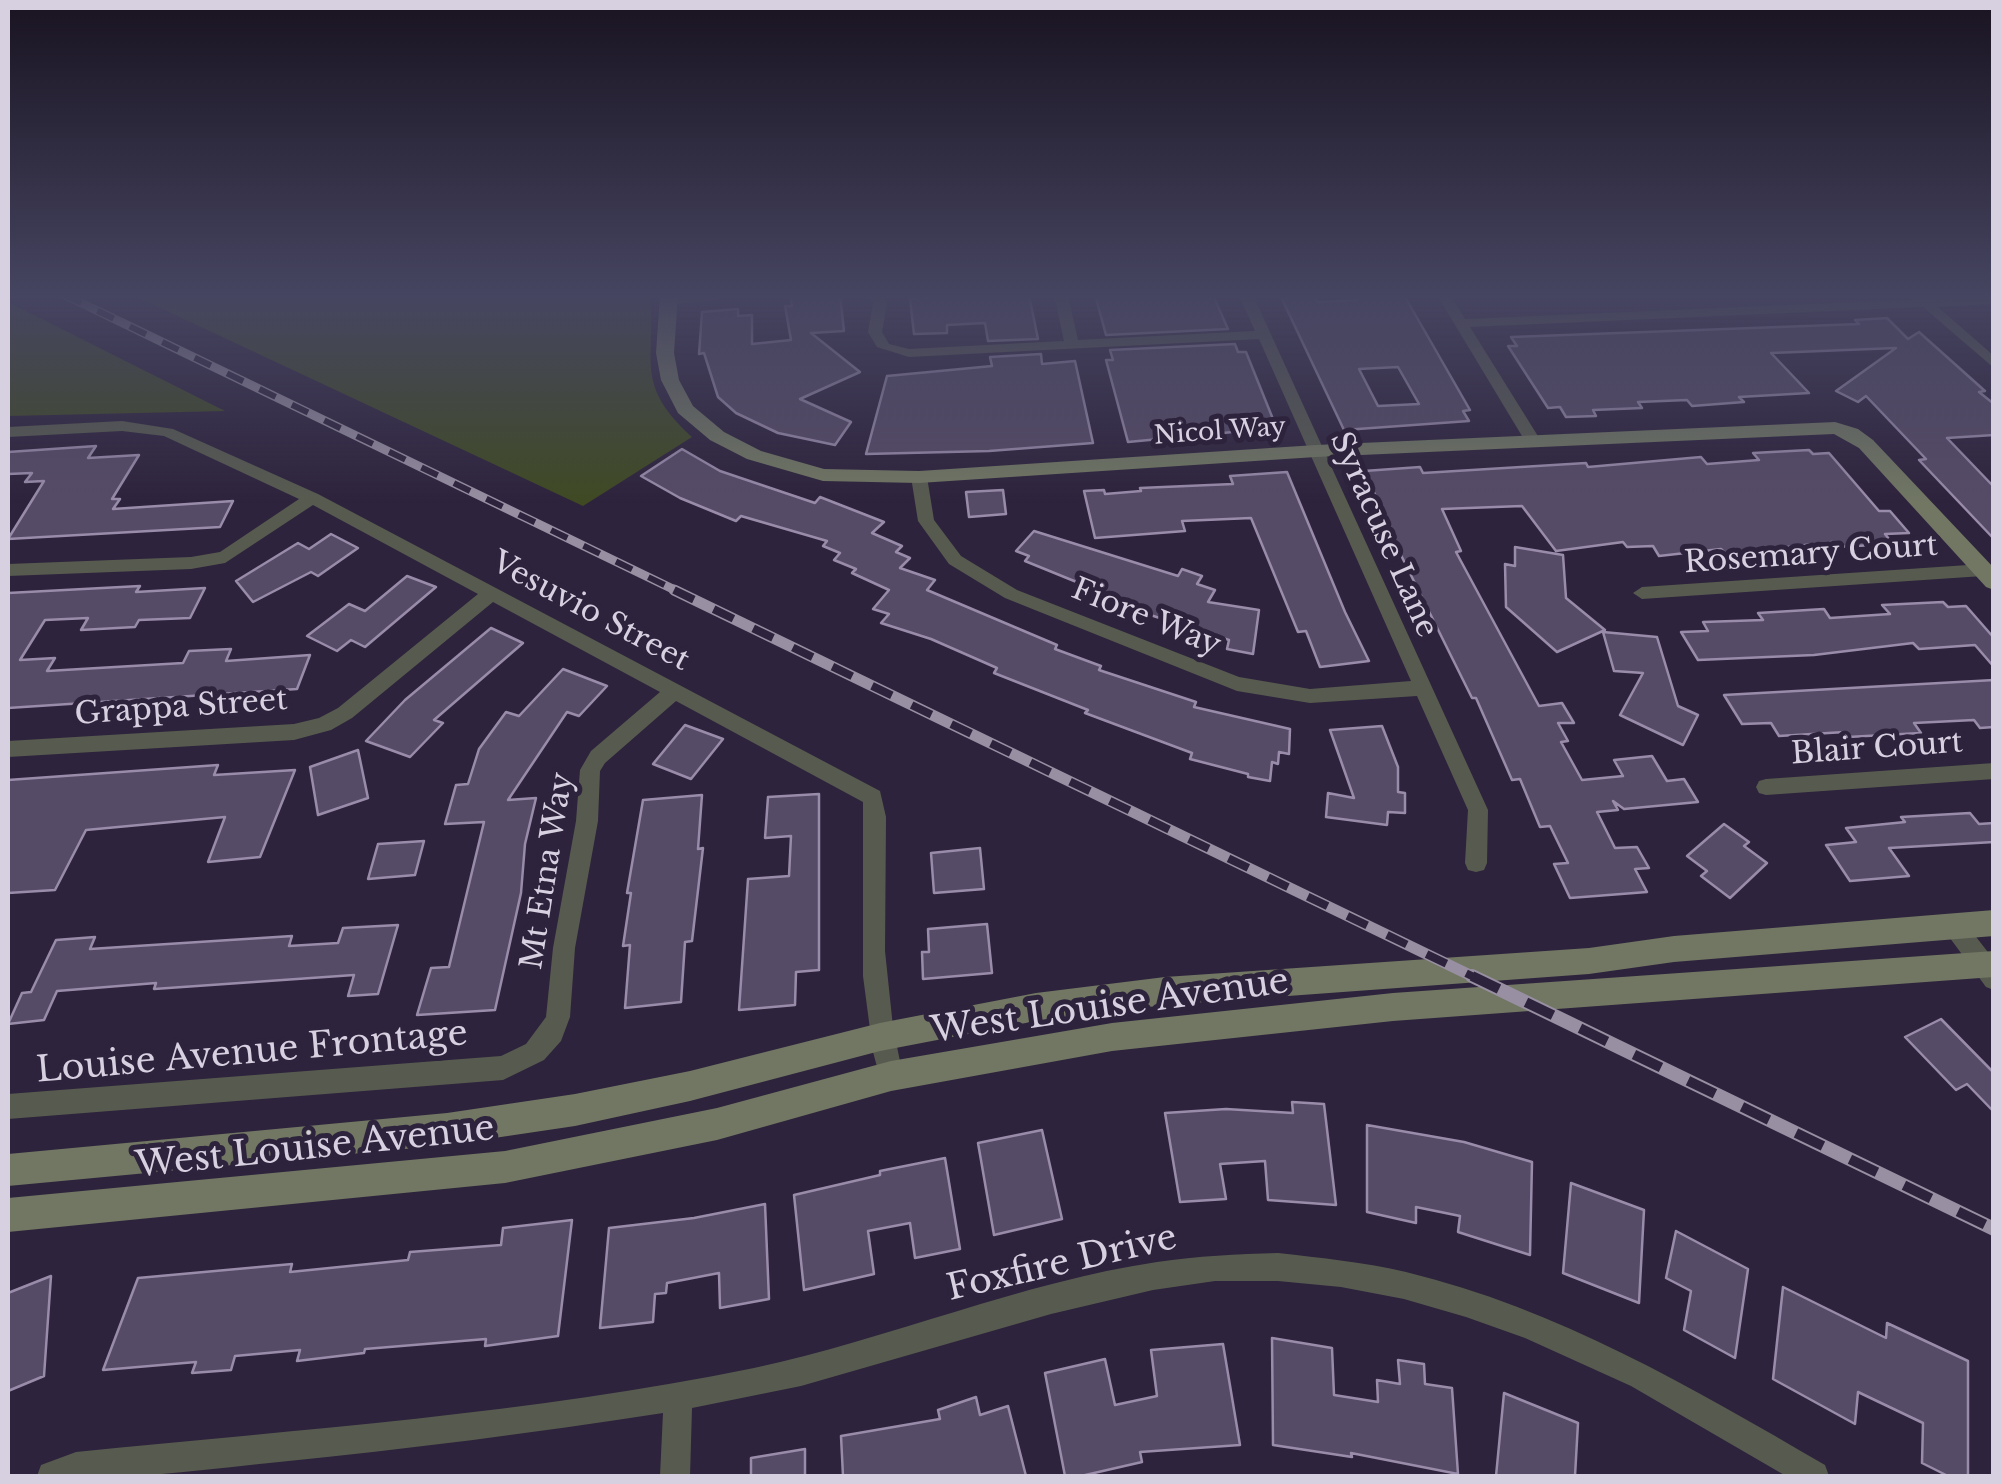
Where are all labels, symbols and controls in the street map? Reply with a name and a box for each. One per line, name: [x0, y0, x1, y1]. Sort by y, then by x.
street label: Nicol Way: [1153, 412, 1287, 452]
street label: Syracuse Lane: [1322, 427, 1444, 643]
street label: Rosemary Court: [1683, 528, 1939, 582]
street label: Vesuvio Street: [485, 545, 695, 679]
street label: Fiore Way: [1066, 572, 1226, 664]
street label: Grappa Street: [73, 683, 289, 733]
street label: Blair Court: [1790, 725, 1964, 773]
street label: Mt Etna Way: [515, 770, 581, 972]
street label: West Louise Avenue: [928, 961, 1292, 1053]
street label: Louise Avenue Frontage: [35, 1013, 469, 1093]
street label: West Louise Avenue: [133, 1108, 497, 1188]
street label: Foxfire Drive: [943, 1217, 1181, 1311]

